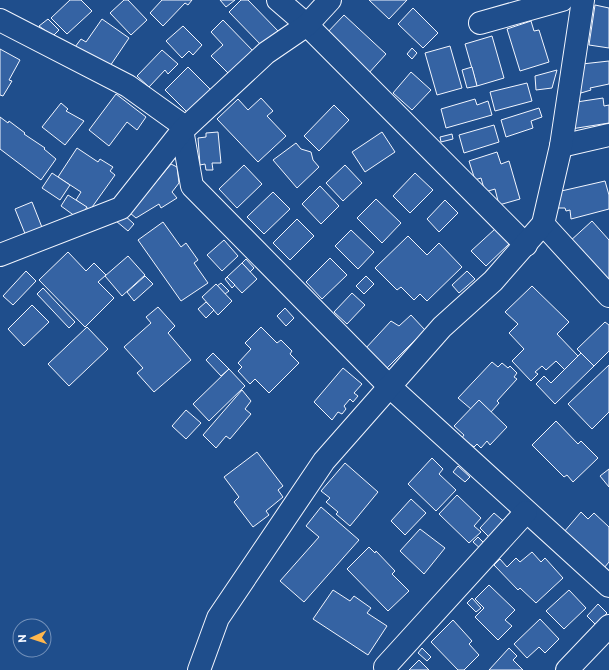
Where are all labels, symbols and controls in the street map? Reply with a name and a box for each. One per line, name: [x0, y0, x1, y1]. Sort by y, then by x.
north arrow: [12, 618, 52, 658]
text: N: [15, 634, 28, 643]

